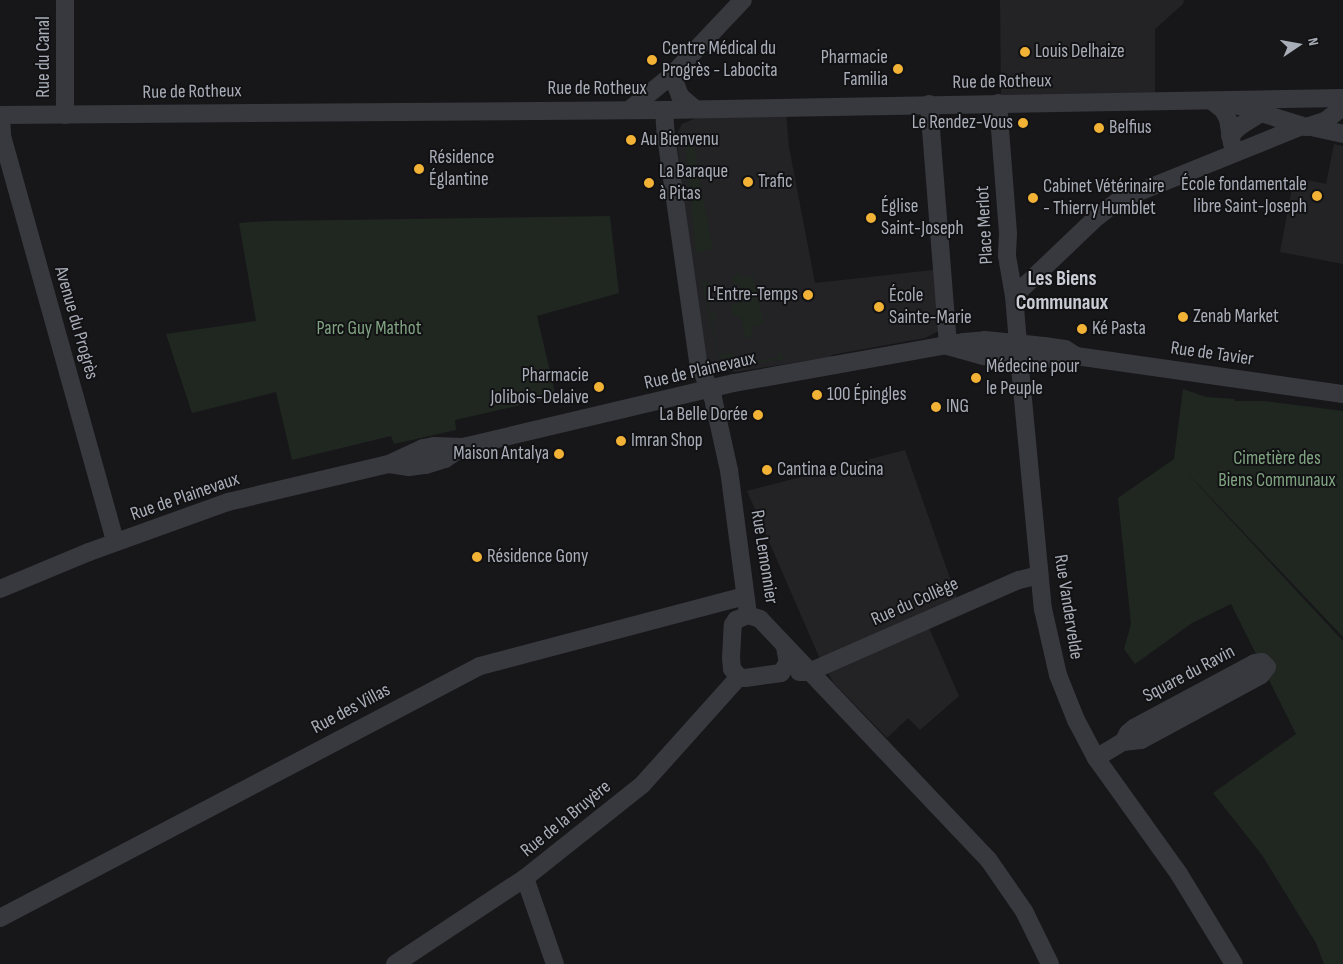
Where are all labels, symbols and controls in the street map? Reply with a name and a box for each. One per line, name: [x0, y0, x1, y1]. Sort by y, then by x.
street label: Rue du Canal: [33, 16, 55, 98]
north arrow: [1273, 20, 1323, 70]
text: N: [1304, 36, 1322, 47]
place label: Centre Médical du Progrès - Labocita: [662, 38, 777, 82]
place label: Louis Delhaize: [1035, 41, 1125, 63]
marker: Louis Delhaize: [1019, 46, 1031, 58]
place label: Pharmacie Familia: [821, 47, 888, 91]
marker: Centre Médical du Progrès - Labocita: [646, 54, 658, 66]
marker: Pharmacie Familia: [892, 63, 904, 75]
street label: Rue de Rotheux: [952, 70, 1052, 94]
street label: Rue de Rotheux: [547, 78, 647, 100]
street label: Rue de Rotheux: [142, 80, 242, 104]
place label: Le Rendez-Vous: [912, 112, 1013, 134]
marker: Le Rendez-Vous: [1017, 117, 1029, 129]
place label: Belfius: [1109, 117, 1152, 139]
marker: Belfius: [1093, 122, 1105, 134]
place label: Au Bienvenu: [641, 129, 719, 151]
marker: Au Bienvenu: [625, 134, 637, 146]
place label: Résidence Églantine: [429, 147, 494, 191]
place label: La Baraque à Pitas: [659, 161, 728, 205]
marker: Résidence Églantine: [413, 163, 425, 175]
place label: Trafic: [758, 171, 793, 193]
place label: École fondamentale libre Saint-Joseph: [1181, 174, 1307, 218]
marker: Trafic: [742, 176, 754, 188]
place label: Cabinet Vétérinaire - Thierry Humblet: [1043, 176, 1165, 220]
marker: La Baraque à Pitas: [643, 177, 655, 189]
street label: Place Merlot: [972, 185, 998, 265]
marker: École fondamentale libre Saint-Joseph: [1311, 190, 1323, 202]
marker: Cabinet Vétérinaire - Thierry Humblet: [1027, 192, 1039, 204]
place label: Église Saint-Joseph: [881, 196, 964, 240]
marker: Église Saint-Joseph: [865, 212, 877, 224]
street label: Avenue du Progrès: [49, 264, 103, 382]
district label: Les Biens Communaux: [1016, 266, 1108, 316]
place label: L'Entre-Temps: [707, 284, 798, 306]
place label: École Sainte-Marie: [889, 285, 972, 329]
marker: L'Entre-Temps: [802, 289, 814, 301]
marker: École Sainte-Marie: [873, 301, 885, 313]
place label: Zenab Market: [1193, 306, 1279, 328]
marker: Zenab Market: [1177, 311, 1189, 323]
park label: Parc Guy Mathot: [317, 318, 421, 340]
place label: Ké Pasta: [1092, 318, 1146, 340]
marker: Ké Pasta: [1076, 323, 1088, 335]
street label: Rue de Tavier: [1169, 337, 1255, 371]
street label: Rue de Plainevaux: [642, 347, 758, 395]
place label: Médecine pour le Peuple: [986, 356, 1080, 400]
place label: Pharmacie Jolibois-Delaive: [490, 365, 589, 409]
marker: Médecine pour le Peuple: [970, 372, 982, 384]
marker: Pharmacie Jolibois-Delaive: [593, 381, 605, 393]
place label: 100 Épingles: [827, 384, 907, 406]
marker: 100 Épingles: [811, 389, 823, 401]
place label: ING: [946, 396, 969, 418]
marker: ING: [930, 401, 942, 413]
place label: La Belle Dorée: [659, 404, 748, 426]
marker: La Belle Dorée: [752, 409, 764, 421]
place label: Imran Shop: [631, 430, 703, 452]
marker: Imran Shop: [615, 435, 627, 447]
place label: Maison Antalya: [453, 443, 549, 465]
marker: Maison Antalya: [553, 448, 565, 460]
park label: Cimetière des Biens Communaux: [1218, 448, 1336, 492]
place label: Cantina e Cucina: [777, 459, 884, 481]
marker: Cantina e Cucina: [761, 464, 773, 476]
street label: Rue de Plainevaux: [128, 468, 242, 526]
street label: Rue Lemonnier: [745, 508, 783, 606]
place label: Résidence Gony: [487, 546, 588, 568]
marker: Résidence Gony: [471, 551, 483, 563]
street label: Rue Vandervelde: [1048, 553, 1088, 661]
street label: Rue du Collège: [868, 573, 962, 631]
street label: Square du Ravin: [1139, 640, 1239, 708]
street label: Rue des Villas: [308, 679, 394, 739]
street label: Rue de la Bruyère: [516, 776, 616, 862]

